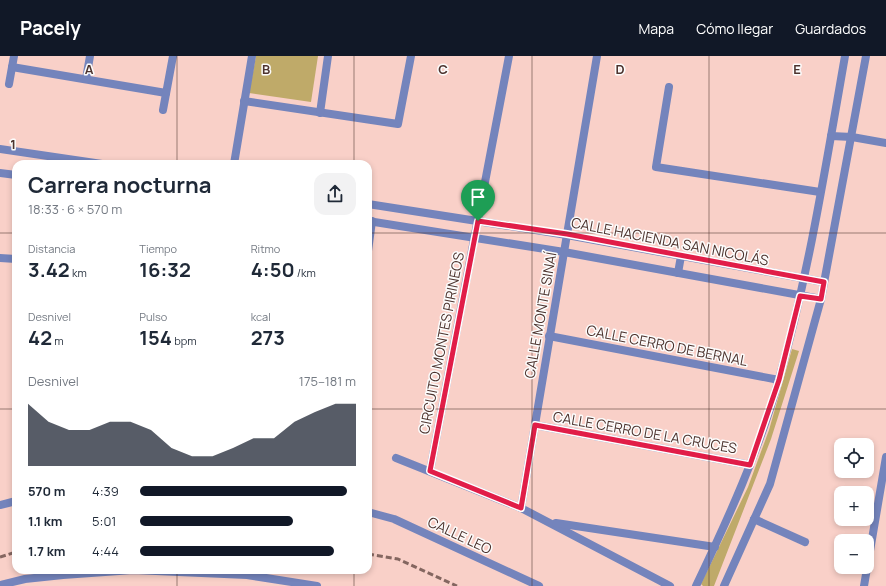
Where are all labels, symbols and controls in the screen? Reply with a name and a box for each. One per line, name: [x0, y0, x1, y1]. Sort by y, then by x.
text: Pacely: [20, 15, 81, 41]
text: Mapa: [639, 19, 674, 38]
text: Cómo llegar: [696, 19, 773, 38]
text: Guardados: [795, 19, 866, 38]
text: A: [85, 60, 94, 78]
text: B: [262, 60, 270, 78]
text: C: [438, 60, 448, 78]
text: D: [615, 60, 625, 78]
text: E: [793, 60, 801, 78]
text: 1: [10, 135, 16, 153]
text: Carrera nocturna: [28, 170, 211, 200]
button: share: [314, 173, 356, 215]
pin: [461, 180, 495, 221]
icon: arrive: [467, 186, 489, 208]
text: 18:33 · 6 × 570 m: [28, 200, 122, 218]
street label: CALLE HACIENDA SAN NICOLÁS: [570, 213, 771, 270]
text: Distancia: [28, 241, 75, 256]
text: Tiempo: [139, 241, 177, 256]
text: Ritmo: [251, 241, 280, 256]
street label: CIRCUITO MONTES PIRINEOS: [414, 250, 468, 436]
street label: CALLE MONTE SINAÍ: [520, 250, 560, 380]
text: 3.42: [28, 256, 70, 283]
text: 16:32: [139, 256, 191, 283]
text: 4:50: [251, 256, 295, 283]
text: km: [70, 265, 87, 280]
text: /km: [295, 265, 316, 280]
text: Desnivel: [28, 309, 71, 324]
text: Pulso: [139, 309, 167, 324]
text: kcal: [251, 309, 271, 324]
street label: CALLE CERRO DE BERNAL: [585, 320, 749, 370]
text: 42: [28, 324, 52, 351]
text: 154: [139, 324, 172, 351]
text: 273: [251, 324, 285, 351]
text: m: [52, 333, 64, 348]
text: bpm: [172, 333, 197, 348]
text: Desnivel: [28, 372, 79, 390]
text: 175–181 m: [299, 372, 356, 390]
street label: CALLE CERRO DE LA CRUCES: [552, 406, 739, 458]
map controls: [834, 438, 874, 574]
button: locate: [834, 438, 874, 478]
text: 570 m: [28, 482, 65, 500]
text: 4:39: [92, 482, 119, 500]
button: +: [834, 486, 874, 526]
text: 1.1 km: [28, 512, 63, 530]
text: 5:01: [92, 512, 116, 530]
street label: CALLE LEO: [425, 512, 495, 558]
button: −: [834, 534, 874, 574]
text: 1.7 km: [28, 542, 65, 560]
text: 4:44: [92, 542, 119, 560]

